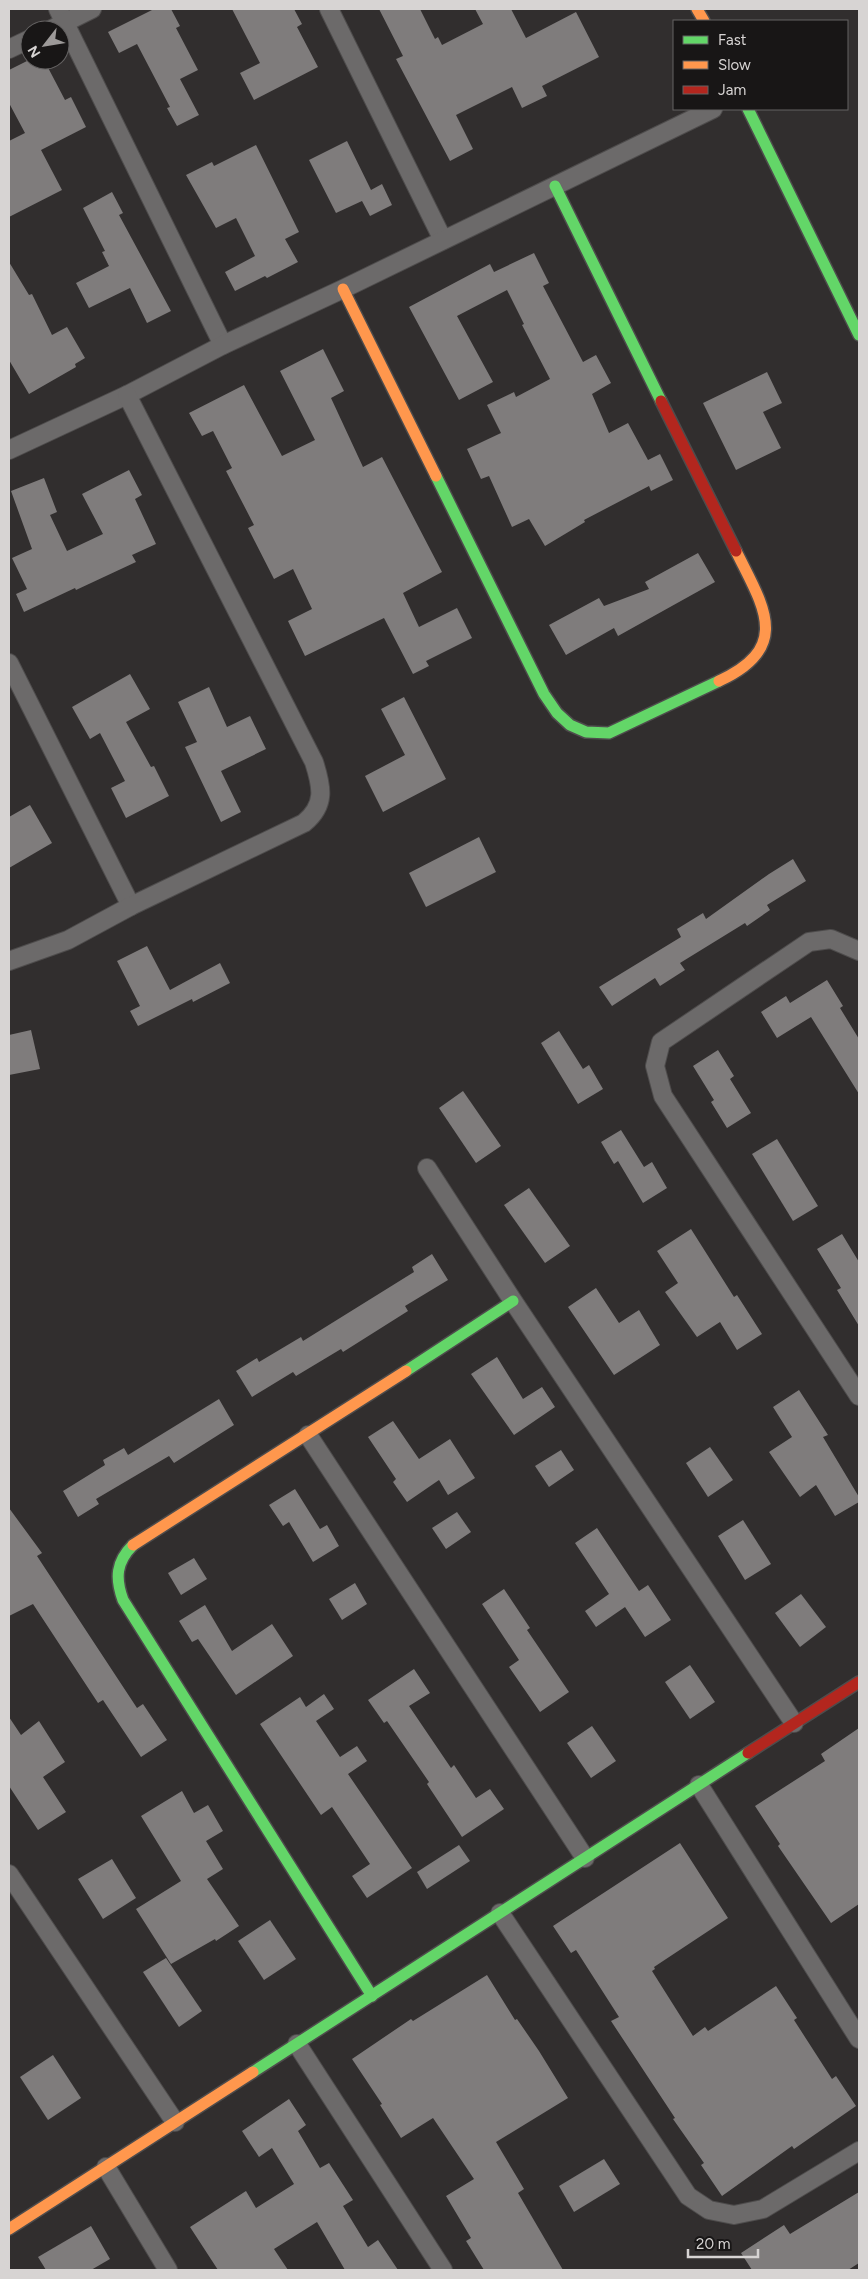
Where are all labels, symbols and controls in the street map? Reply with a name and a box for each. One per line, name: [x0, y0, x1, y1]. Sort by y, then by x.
north arrow: [20, 20, 70, 70]
legend: [673, 20, 848, 110]
text: Fast: [718, 31, 747, 49]
text: N: [24, 42, 44, 60]
text: Slow: [718, 56, 751, 74]
text: Jam: [718, 81, 746, 99]
scale bar: [688, 2226, 758, 2258]
text: 20 m: [696, 2235, 730, 2253]

